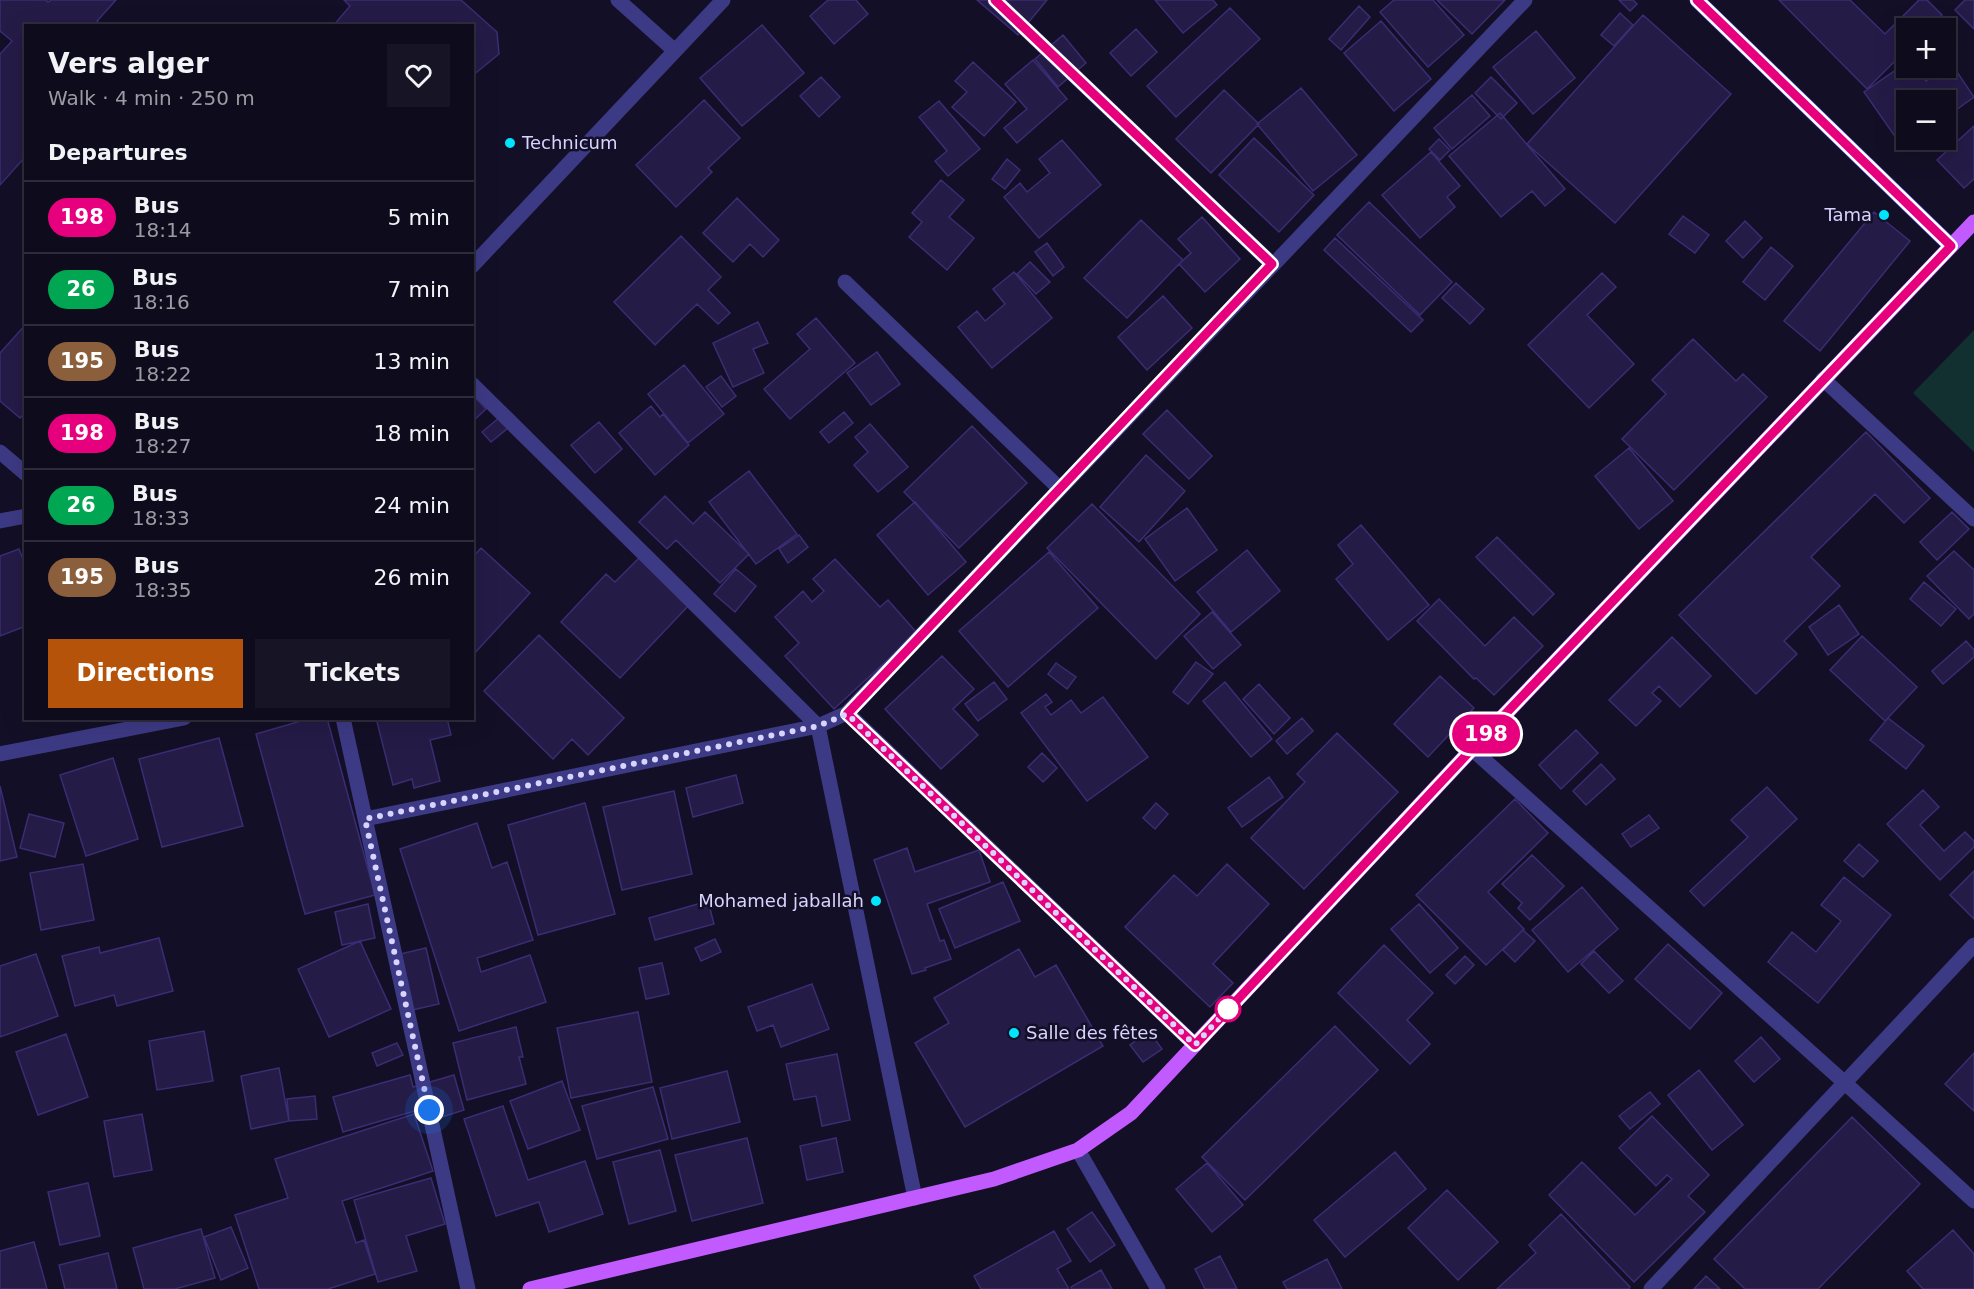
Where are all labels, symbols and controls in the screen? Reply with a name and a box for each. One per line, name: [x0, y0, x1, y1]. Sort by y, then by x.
map controls: [1896, 18, 1956, 150]
button: +: [1896, 18, 1956, 78]
button: heart: [387, 44, 450, 107]
text: Vers alger: [48, 47, 209, 80]
text: Walk · 4 min · 250 m: [48, 86, 255, 110]
button: −: [1896, 90, 1956, 150]
place label: Technicum: [521, 132, 618, 153]
marker: Technicum: [503, 136, 517, 150]
text: Departures: [48, 140, 188, 165]
text: Bus: [134, 193, 179, 218]
place label: Tama: [1823, 204, 1872, 225]
text: 198: [60, 205, 104, 229]
text: 5 min: [388, 205, 450, 230]
marker: Tama: [1877, 208, 1891, 222]
text: 18:14: [134, 218, 191, 242]
text: Bus: [132, 265, 178, 290]
text: 26: [66, 277, 96, 301]
text: 7 min: [388, 277, 450, 302]
text: 18:16: [132, 290, 190, 314]
text: Bus: [134, 337, 179, 362]
text: 195: [60, 349, 104, 373]
text: 13 min: [374, 349, 450, 374]
text: 18:22: [134, 362, 191, 386]
text: Bus: [134, 409, 179, 434]
text: 198: [60, 421, 104, 445]
text: 18 min: [374, 421, 450, 446]
text: 18:27: [134, 434, 191, 458]
text: Bus: [132, 481, 178, 506]
text: 26: [66, 493, 96, 517]
text: 24 min: [374, 493, 450, 518]
text: 18:33: [132, 506, 190, 530]
text: Bus: [134, 553, 179, 578]
text: 195: [60, 565, 104, 589]
text: 26 min: [374, 565, 450, 590]
text: 18:35: [134, 578, 191, 602]
button: Directions: [48, 639, 243, 708]
button: Tickets: [255, 639, 450, 708]
line badge: 198: [1452, 714, 1520, 754]
text: 198: [1464, 722, 1508, 746]
place label: Mohamed jaballah: [698, 890, 864, 911]
marker: Mohamed jaballah: [869, 894, 883, 908]
unlabelled marker: [1215, 996, 1241, 1022]
place label: Salle des fêtes: [1026, 1022, 1158, 1043]
marker: Salle des fêtes: [1007, 1026, 1021, 1040]
your location: [414, 1095, 444, 1125]

